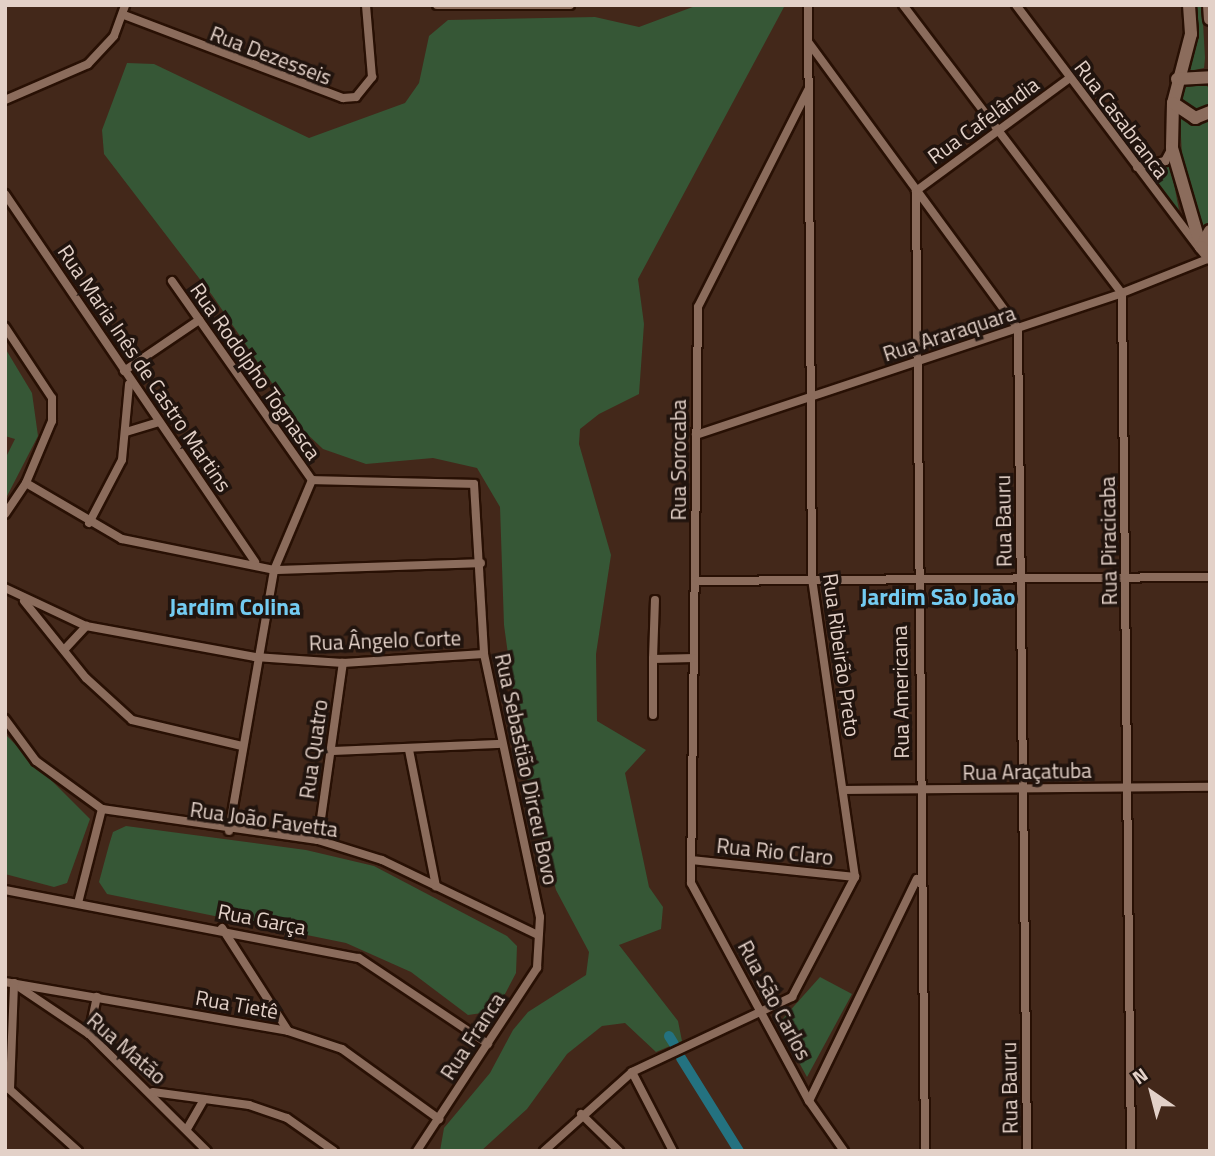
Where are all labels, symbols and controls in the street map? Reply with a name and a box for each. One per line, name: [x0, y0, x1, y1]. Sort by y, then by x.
street label: Rua Dezesseis: [207, 20, 335, 90]
street label: Rua Casabranca: [1069, 55, 1175, 183]
street label: Rua Cafelândia: [922, 71, 1044, 169]
street label: Rua Maria Inês de Castro Martins: [53, 240, 237, 496]
street label: Rua Rodolpho Tognasca: [185, 278, 327, 464]
street label: Rua Araraquara: [880, 300, 1018, 366]
street label: Rua Sorocaba: [665, 399, 691, 521]
street label: Rua Bauru: [990, 475, 1016, 567]
street label: Rua Piracicaba: [1094, 476, 1122, 606]
street label: Rua Ribeirão Preto: [818, 572, 866, 738]
district label: Jardim São João: [861, 583, 1015, 611]
district label: Jardim Colina: [169, 593, 301, 621]
street label: Rua Ângelo Corte: [308, 625, 462, 655]
street label: Rua Americana: [886, 625, 914, 759]
street label: Rua Sebastião Dirceu Bovo: [490, 651, 564, 887]
street label: Rua Quatro: [294, 698, 332, 800]
street label: Rua Araçatuba: [962, 757, 1092, 785]
street label: Rua João Favetta: [189, 796, 339, 842]
street label: Rua Rio Claro: [715, 832, 835, 870]
street label: Rua Garça: [216, 898, 308, 940]
street label: Rua São Carlos: [733, 936, 817, 1064]
street label: Rua Tietê: [194, 984, 280, 1024]
street label: Rua Franca: [435, 988, 509, 1084]
street label: Rua Matão: [82, 1007, 172, 1089]
street label: Rua Bauru: [996, 1042, 1022, 1134]
north arrow: [1117, 1058, 1187, 1128]
text: N: [1126, 1060, 1153, 1091]

